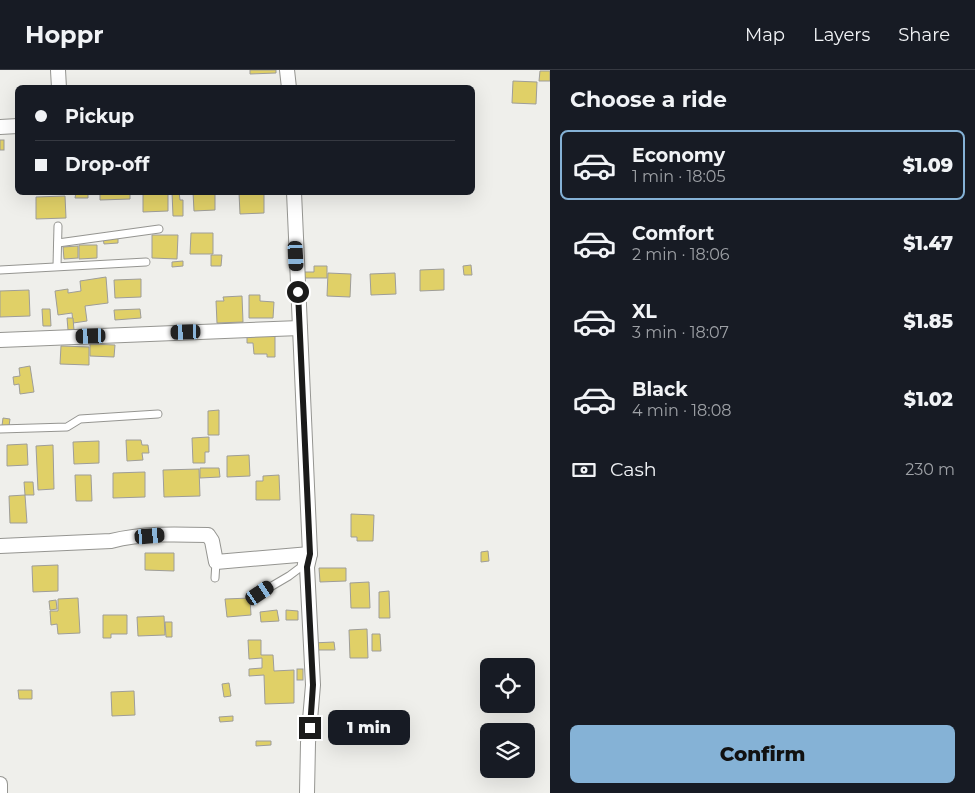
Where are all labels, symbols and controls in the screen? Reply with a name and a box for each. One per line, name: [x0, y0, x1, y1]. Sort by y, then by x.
text: Hoppr: [25, 20, 104, 49]
text: Map: [745, 24, 785, 46]
text: Layers: [813, 24, 870, 46]
text: Share: [898, 24, 950, 46]
text: Choose a ride: [570, 86, 727, 113]
text: Pickup: [65, 105, 134, 128]
icon: car: [572, 143, 617, 188]
text: Economy: [632, 144, 725, 167]
text: Drop-off: [65, 153, 149, 176]
text: $1.09: [903, 154, 953, 177]
text: 1 min · 18:05: [632, 167, 726, 186]
icon: car: [572, 221, 617, 266]
text: Comfort: [632, 222, 714, 245]
text: $1.47: [903, 232, 953, 255]
car: [287, 241, 304, 271]
text: 2 min · 18:06: [632, 245, 730, 264]
route start: [287, 281, 309, 303]
icon: car: [572, 299, 617, 344]
text: XL: [632, 300, 657, 323]
text: $1.85: [903, 310, 953, 333]
text: 3 min · 18:07: [632, 323, 729, 342]
car: [170, 324, 201, 340]
car: [75, 328, 106, 344]
icon: car: [572, 377, 617, 422]
text: Black: [632, 378, 688, 401]
text: $1.02: [904, 388, 953, 411]
text: 4 min · 18:08: [632, 401, 731, 420]
icon: cash: [570, 456, 598, 484]
text: Cash: [610, 458, 657, 481]
text: 230 m: [905, 460, 955, 479]
car: [134, 527, 165, 545]
car: [243, 578, 276, 608]
map controls: [480, 658, 535, 778]
button: locate: [480, 658, 535, 713]
callout: 1 min: [328, 710, 410, 746]
route end: [299, 717, 321, 739]
text: 1 min: [347, 718, 391, 737]
button: layers: [480, 723, 535, 778]
button: Confirm: [570, 725, 955, 783]

